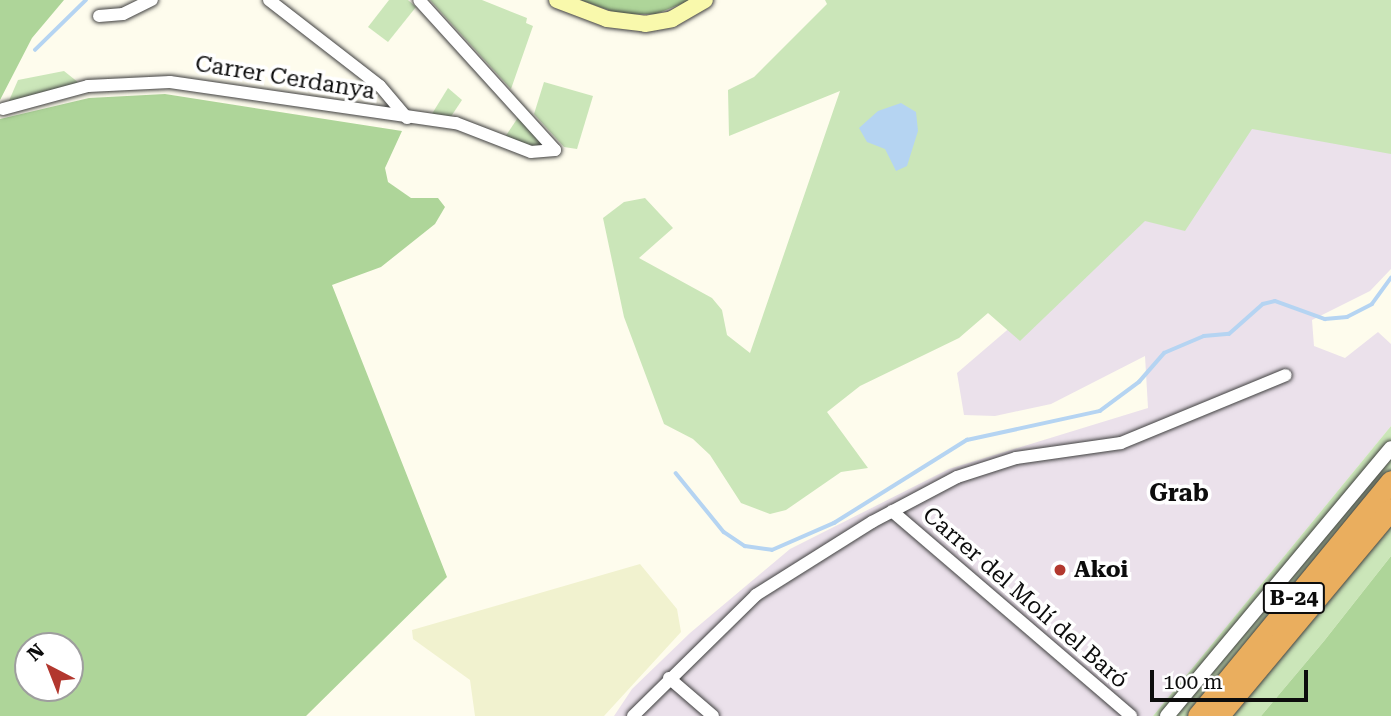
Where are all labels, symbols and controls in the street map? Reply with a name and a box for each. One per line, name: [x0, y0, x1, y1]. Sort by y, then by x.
street label: Carrer Cerdanya: [193, 50, 377, 106]
district label: Grab: [1149, 480, 1209, 508]
street label: Carrer del Molí del Baró: [917, 501, 1133, 695]
place label: Akoi: [1074, 556, 1128, 584]
marker: Akoi: [1052, 562, 1068, 578]
road number: B-24: [1262, 580, 1326, 616]
north arrow: [14, 632, 84, 702]
text: N: [23, 639, 49, 666]
scale bar: [1153, 656, 1310, 700]
text: 100 m: [1163, 670, 1223, 694]

